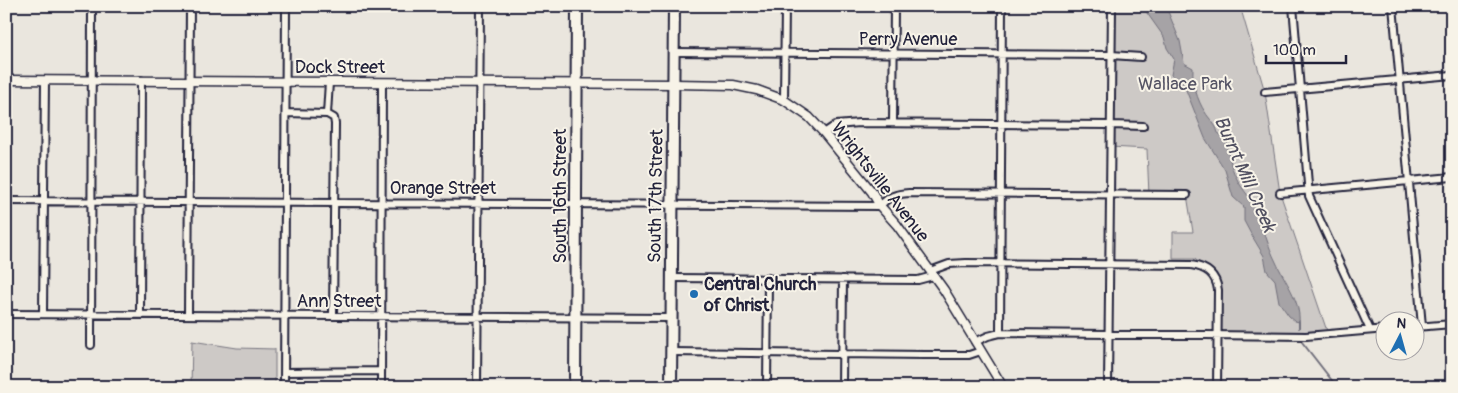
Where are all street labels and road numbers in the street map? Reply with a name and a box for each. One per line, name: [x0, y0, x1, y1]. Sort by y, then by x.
street label: Perry Avenue: [859, 28, 957, 51]
street label: Dock Street: [295, 56, 386, 79]
street label: Wrightsville Avenue: [826, 117, 934, 247]
street label: South 16th Street: [549, 128, 572, 263]
street label: South 17th Street: [643, 128, 669, 263]
street label: Orange Street: [390, 177, 497, 200]
street label: Ann Street: [297, 290, 382, 313]

